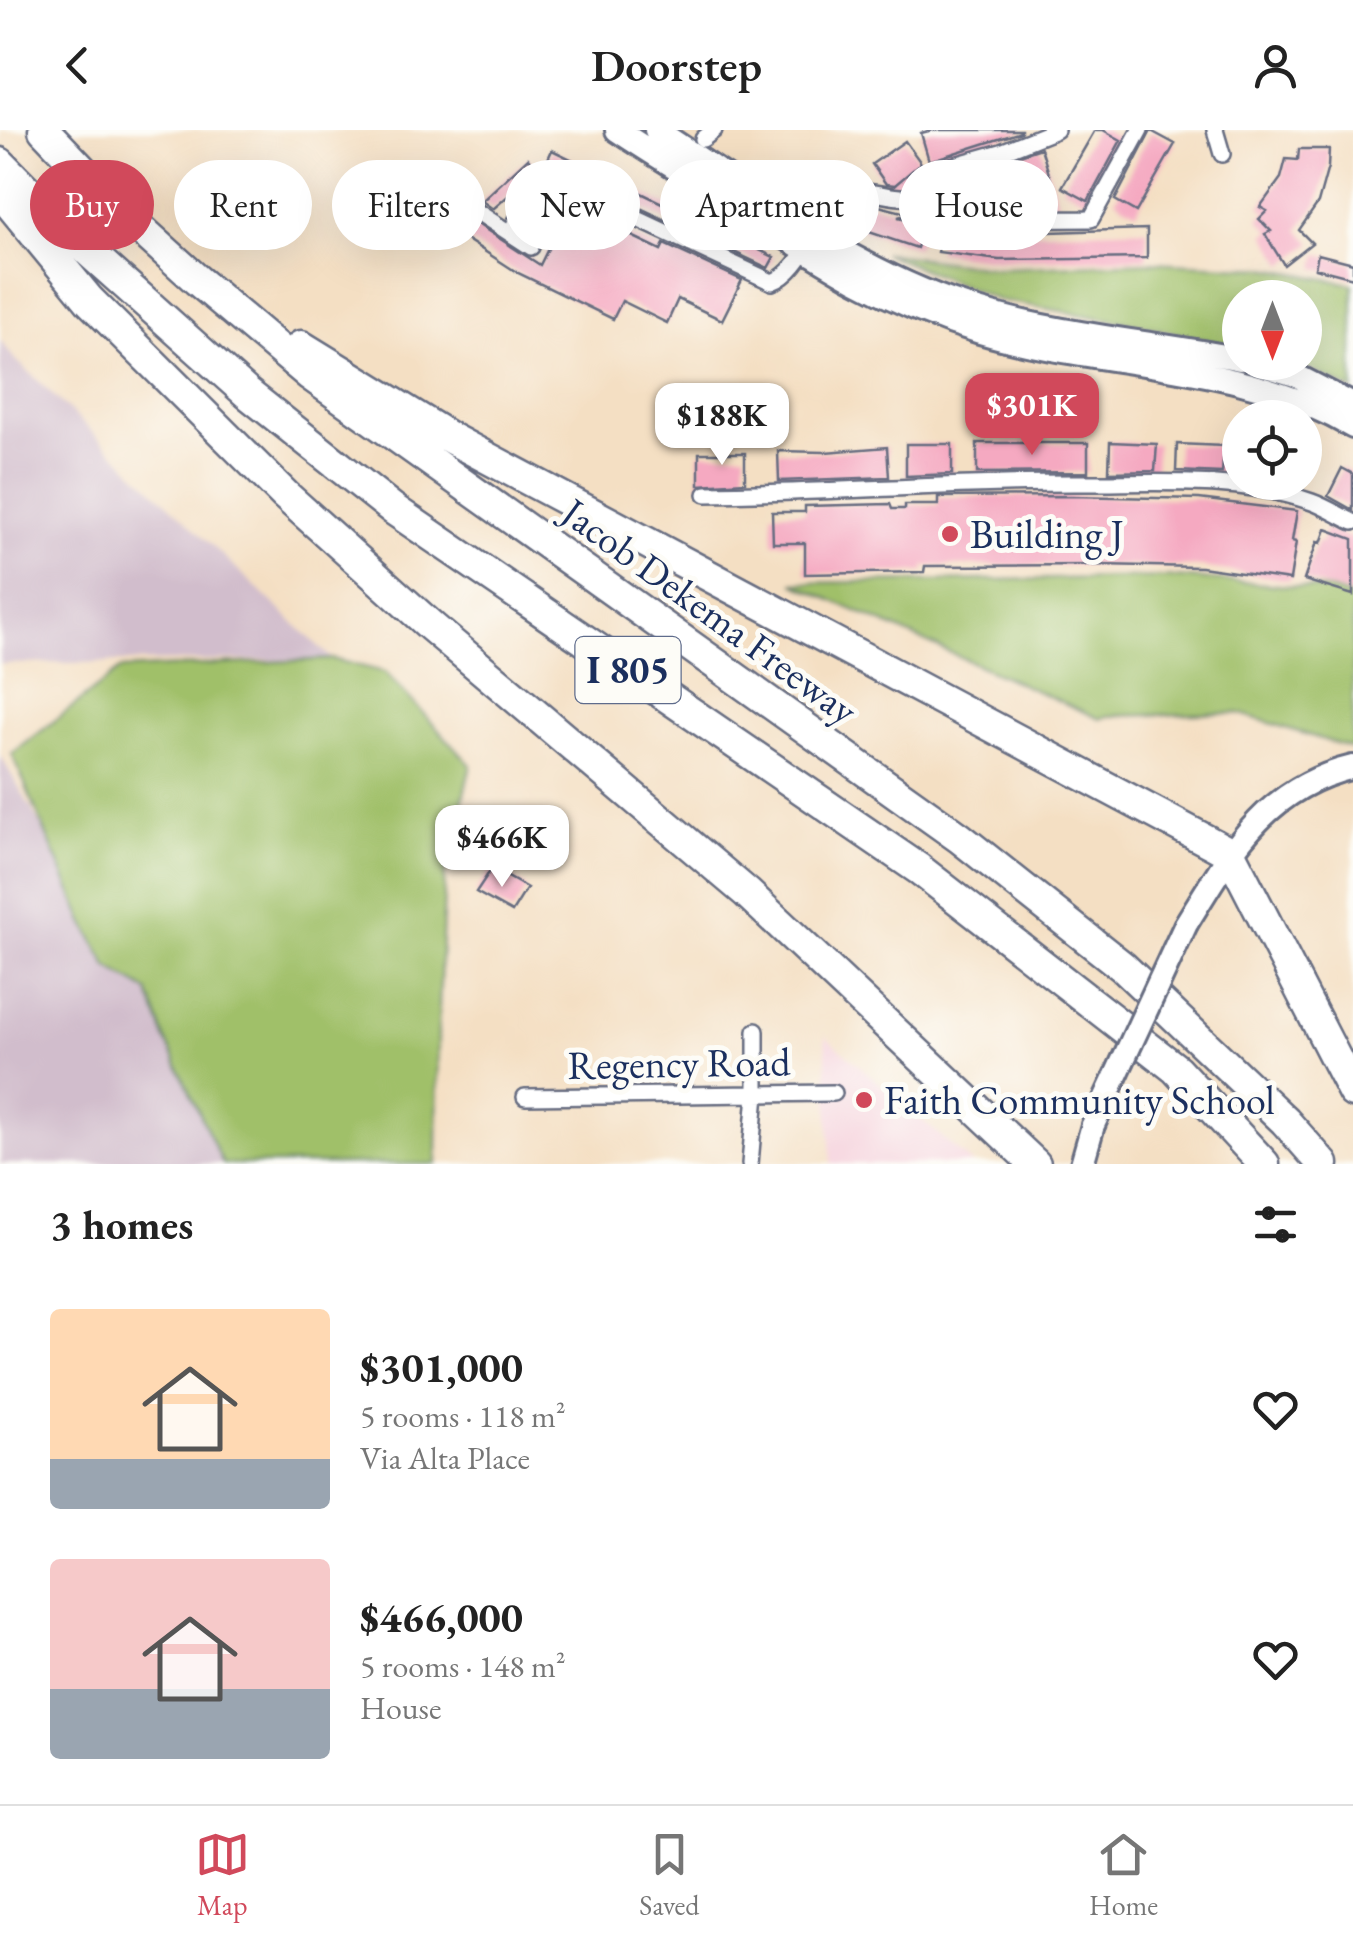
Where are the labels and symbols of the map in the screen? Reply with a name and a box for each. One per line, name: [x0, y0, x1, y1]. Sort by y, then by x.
north arrow: [1222, 280, 1322, 380]
pin: $301K: [962, 373, 1102, 458]
pin: $188K: [652, 383, 792, 468]
street label: Jacob Dekema Freeway: [549, 484, 869, 736]
place label: Building J: [970, 508, 1124, 560]
marker: Building J: [939, 523, 961, 545]
road number: I 805: [576, 637, 680, 703]
pin: $466K: [432, 805, 572, 890]
street label: Regency Road: [567, 1035, 792, 1091]
place label: Faith Community School: [884, 1074, 1275, 1126]
marker: Faith Community School: [853, 1089, 875, 1111]

